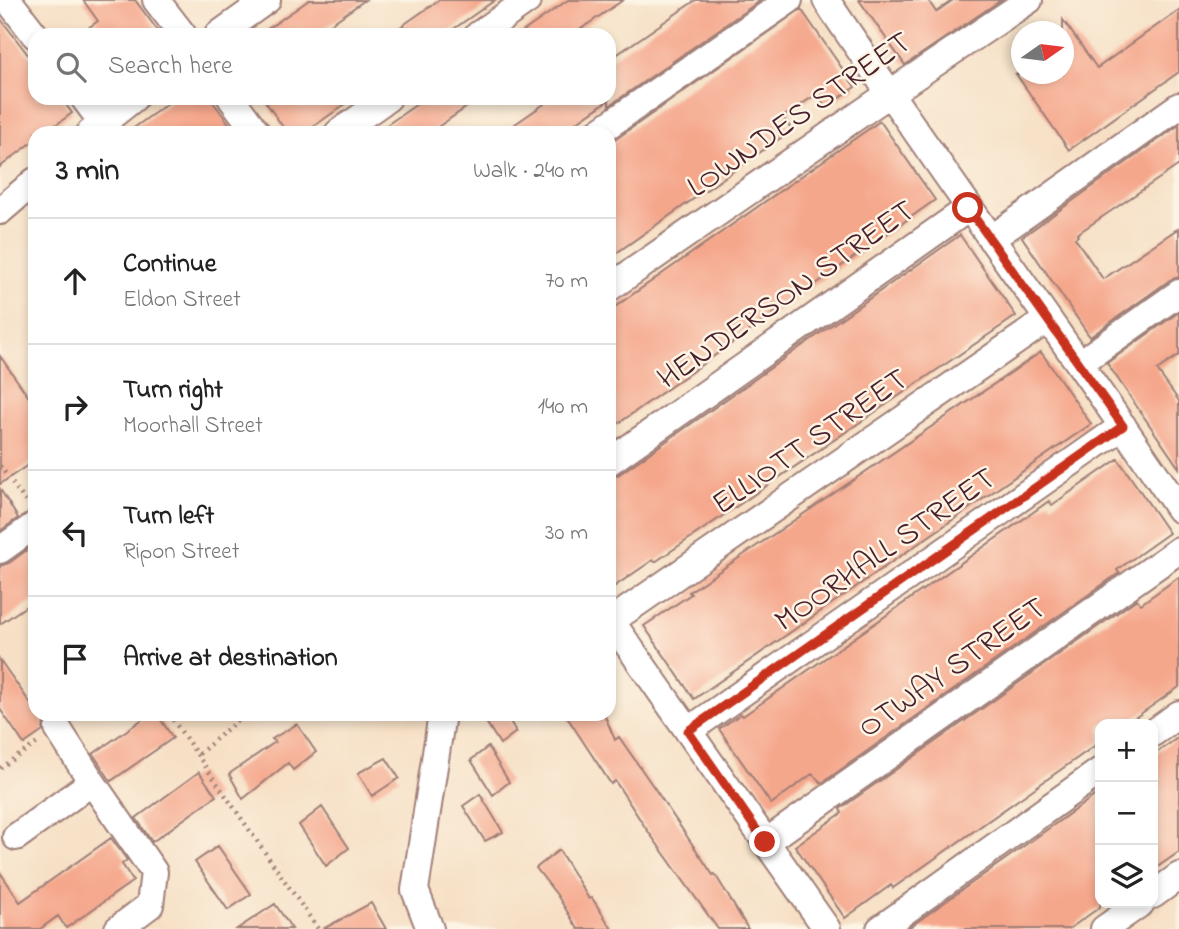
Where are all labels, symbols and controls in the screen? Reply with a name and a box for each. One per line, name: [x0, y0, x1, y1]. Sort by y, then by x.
street label: LOWNDES STREET: [678, 21, 922, 211]
north arrow: [1011, 21, 1074, 84]
search box: [28, 28, 616, 105]
icon: search: [52, 48, 90, 86]
text: Search here: [108, 48, 233, 86]
text: 3 min: [56, 150, 119, 194]
text: Walk · 240 m: [473, 155, 588, 188]
street label: HENDERSON STREET: [649, 189, 925, 403]
route start: [952, 192, 983, 223]
text: Continue: [123, 246, 216, 284]
icon: ahead: [56, 262, 94, 300]
text: 70 m: [545, 265, 588, 298]
text: Eldon Street: [123, 284, 241, 317]
street label: ELLIOTT STREET: [703, 358, 919, 528]
text: Turn right: [123, 372, 223, 410]
icon: right: [56, 388, 94, 426]
text: 140 m: [538, 391, 588, 424]
text: Moorhall Street: [123, 410, 263, 443]
street label: MOORHALL STREET: [766, 457, 1006, 645]
text: Turn left: [123, 498, 214, 536]
icon: left: [56, 514, 94, 552]
text: 30 m: [545, 517, 588, 550]
text: Ripon Street: [123, 536, 239, 569]
street label: OTWAY STREET: [849, 587, 1057, 751]
icon: arrive: [56, 640, 94, 678]
text: Arrive at destination: [123, 640, 338, 678]
map controls: [1095, 719, 1158, 908]
button: +: [1095, 719, 1158, 782]
button: −: [1095, 782, 1158, 845]
route end: [749, 826, 780, 857]
button: layers: [1095, 845, 1158, 908]

